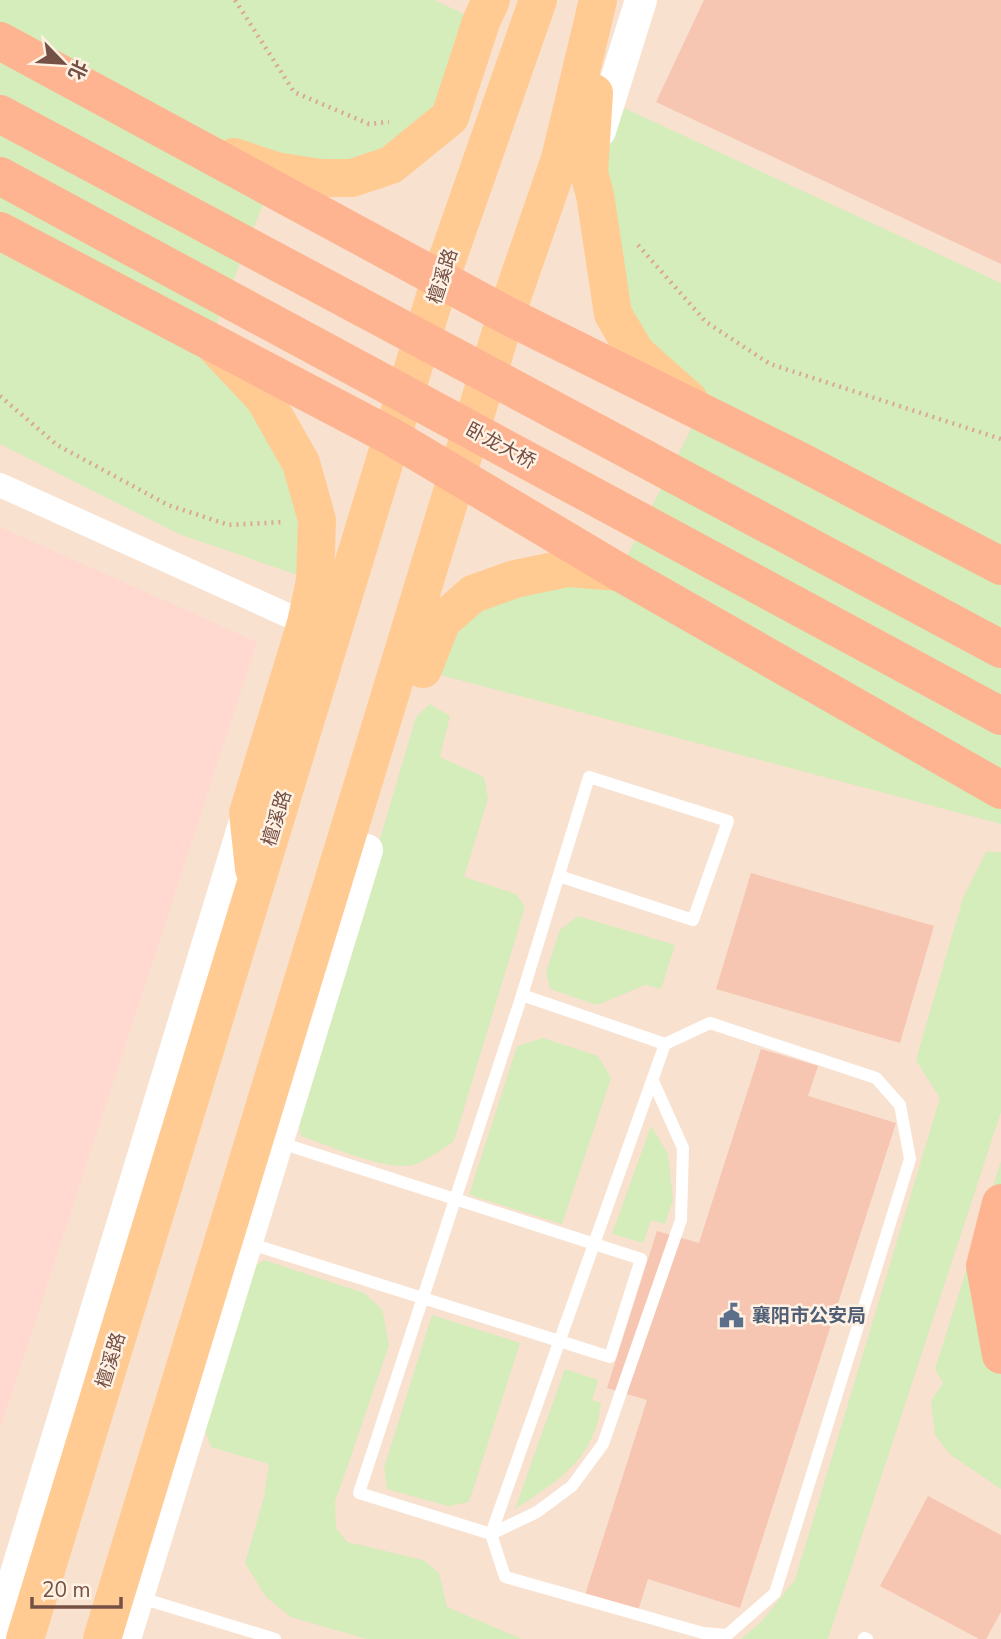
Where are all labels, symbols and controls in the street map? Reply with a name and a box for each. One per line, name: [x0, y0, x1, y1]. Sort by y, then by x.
north arrow: [28, 28, 98, 98]
text: 北: [62, 56, 93, 84]
street label: 檀溪路: [422, 245, 464, 307]
street label: 卧龙大桥: [461, 417, 540, 475]
street label: 檀溪路: [256, 787, 298, 849]
public building icon: 襄阳市公安局: [718, 1301, 746, 1329]
place label: 襄阳市公安局: [752, 1303, 866, 1329]
street label: 檀溪路: [90, 1329, 132, 1391]
scale bar: [32, 1566, 121, 1610]
text: 20 m: [42, 1576, 91, 1604]

